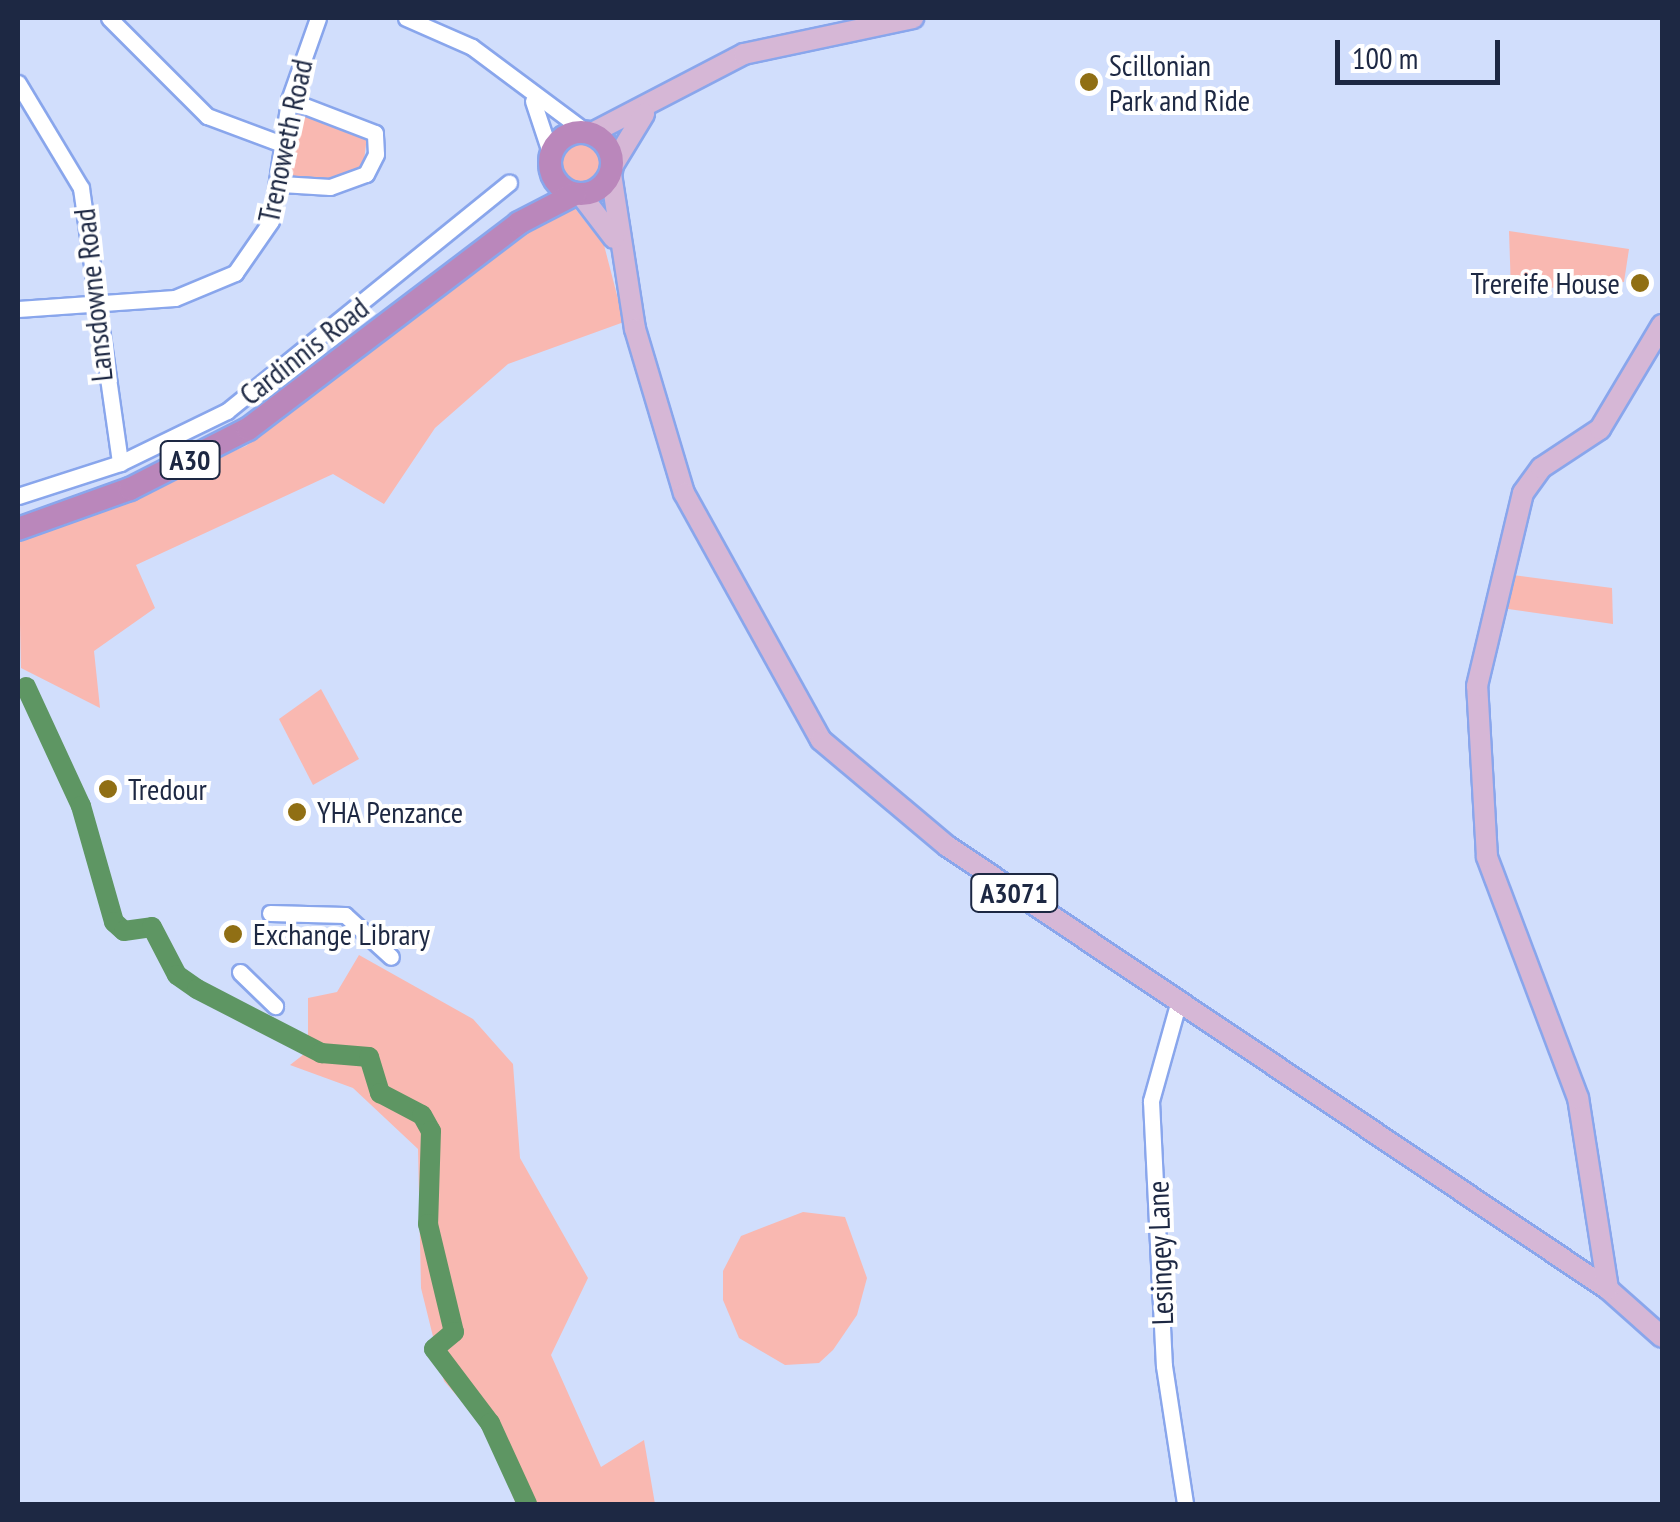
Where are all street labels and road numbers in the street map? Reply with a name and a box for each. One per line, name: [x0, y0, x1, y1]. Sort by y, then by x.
street label: Trenoweth Road: [250, 56, 320, 226]
street label: Lansdowne Road: [66, 207, 120, 383]
street label: Cardinnis Road: [232, 290, 376, 412]
road number: A30: [158, 437, 222, 483]
road number: A3071: [969, 870, 1059, 916]
street label: Lesingey Lane: [1139, 1180, 1181, 1326]

